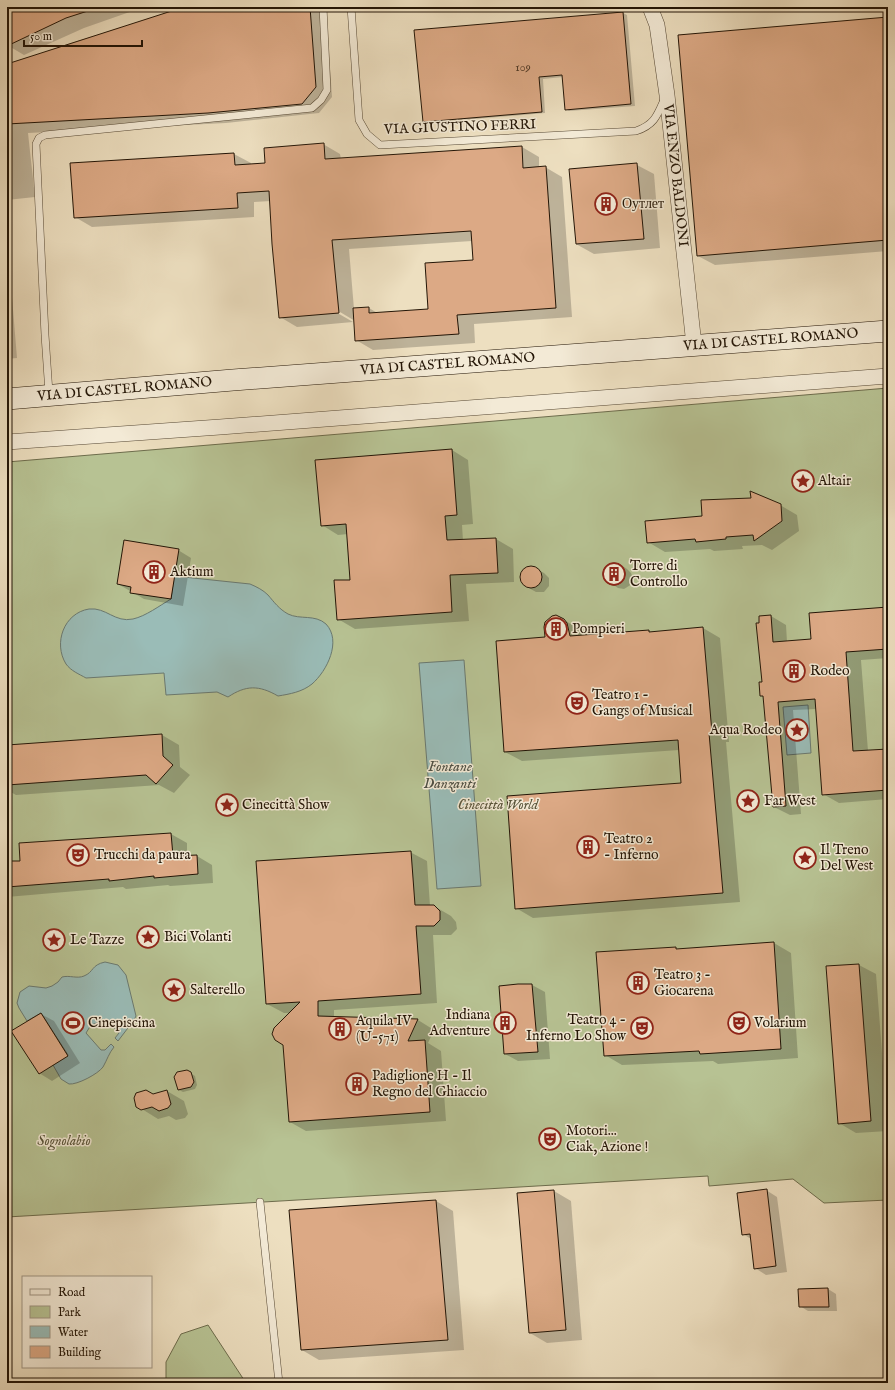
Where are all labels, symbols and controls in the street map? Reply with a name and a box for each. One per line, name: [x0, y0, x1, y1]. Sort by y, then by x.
scale bar: [24, 22, 142, 48]
text: 50 m: [30, 29, 52, 44]
house number: 109: [515, 60, 531, 75]
street label: VIA ENZO BALDONI: [659, 102, 692, 248]
street label: VIA GIUSTINO FERRI: [383, 115, 536, 139]
building icon: Оутлет: [593, 191, 619, 217]
place label: Оутлет: [622, 195, 664, 213]
street label: VIA DI CASTEL ROMANO: [682, 324, 859, 355]
street label: VIA DI CASTEL ROMANO: [358, 348, 536, 380]
street label: VIA DI CASTEL ROMANO: [35, 373, 213, 406]
place icon: Altair: [790, 468, 816, 494]
place label: Altair: [817, 472, 851, 490]
place label: Torre di Controllo: [630, 557, 688, 591]
building icon: Aktium: [141, 559, 167, 585]
building icon: Torre di Controllo: [601, 561, 627, 587]
place label: Aktium: [169, 563, 214, 581]
building icon: Pompieri: [543, 616, 569, 642]
place label: Pompieri: [572, 620, 625, 638]
building icon: Rodeo: [781, 658, 807, 684]
place label: Rodeo: [810, 662, 850, 680]
place label: Teatro 1 - Gangs of Musical: [592, 686, 693, 720]
theatre icon: Teatro 1 - Gangs of Musical: [564, 690, 590, 716]
place icon: Aqua Rodeo: [784, 717, 810, 743]
place label: Aqua Rodeo: [709, 721, 782, 739]
water label: Fontane Danzanti: [424, 757, 478, 793]
place icon: Far West: [735, 788, 761, 814]
place icon: Cinecittà Show: [214, 792, 240, 818]
place label: Far West: [764, 792, 816, 810]
place label: Cinecittà Show: [242, 796, 330, 814]
park label: Cinecittà World: [458, 796, 540, 814]
place label: Teatro 2 - Inferno: [604, 830, 659, 864]
building icon: Teatro 2 - Inferno: [575, 834, 601, 860]
place label: Il Treno Del West: [820, 841, 874, 875]
theatre icon: Trucchi da paura: [65, 842, 91, 868]
place icon: Il Treno Del West: [792, 845, 818, 871]
place label: Trucchi da paura: [94, 846, 191, 864]
place icon: Bici Volanti: [135, 924, 161, 950]
place icon: Le Tazze: [41, 927, 67, 953]
place label: Bici Volanti: [164, 928, 232, 946]
place label: Le Tazze: [70, 931, 125, 949]
place label: Teatro 3 - Giocarena: [654, 966, 714, 1000]
building icon: Teatro 3 - Giocarena: [625, 970, 651, 996]
place icon: Salterello: [161, 977, 187, 1003]
place label: Salterello: [190, 981, 245, 999]
place label: Indiana Adventure: [429, 1006, 491, 1040]
sports icon: Cinepiscina: [60, 1010, 86, 1036]
building icon: Indiana Adventure: [492, 1010, 518, 1036]
theatre icon: Volarium: [726, 1010, 752, 1036]
place label: Teatro 4 - Inferno Lo Show: [526, 1011, 627, 1045]
place label: Aquila IV (U-571): [355, 1012, 412, 1046]
place label: Cinepiscina: [88, 1014, 156, 1032]
place label: Volarium: [753, 1014, 807, 1032]
theatre icon: Teatro 4 - Inferno Lo Show: [629, 1015, 655, 1041]
building icon: Aquila IV (U-571): [327, 1016, 353, 1042]
place label: Padiglione H - Il Regno del Ghiaccio: [372, 1067, 488, 1101]
building icon: Padiglione H - Il Regno del Ghiaccio: [344, 1071, 370, 1097]
place label: Motori... Ciak, Azione !: [566, 1122, 648, 1156]
theatre icon: Motori... Ciak, Azione !: [537, 1126, 563, 1152]
park label: Sognolabio: [37, 1132, 91, 1151]
legend: [22, 1276, 152, 1368]
text: Road: [58, 1285, 86, 1300]
text: Park: [58, 1305, 81, 1320]
text: Water: [58, 1325, 89, 1340]
text: Building: [58, 1345, 102, 1360]

